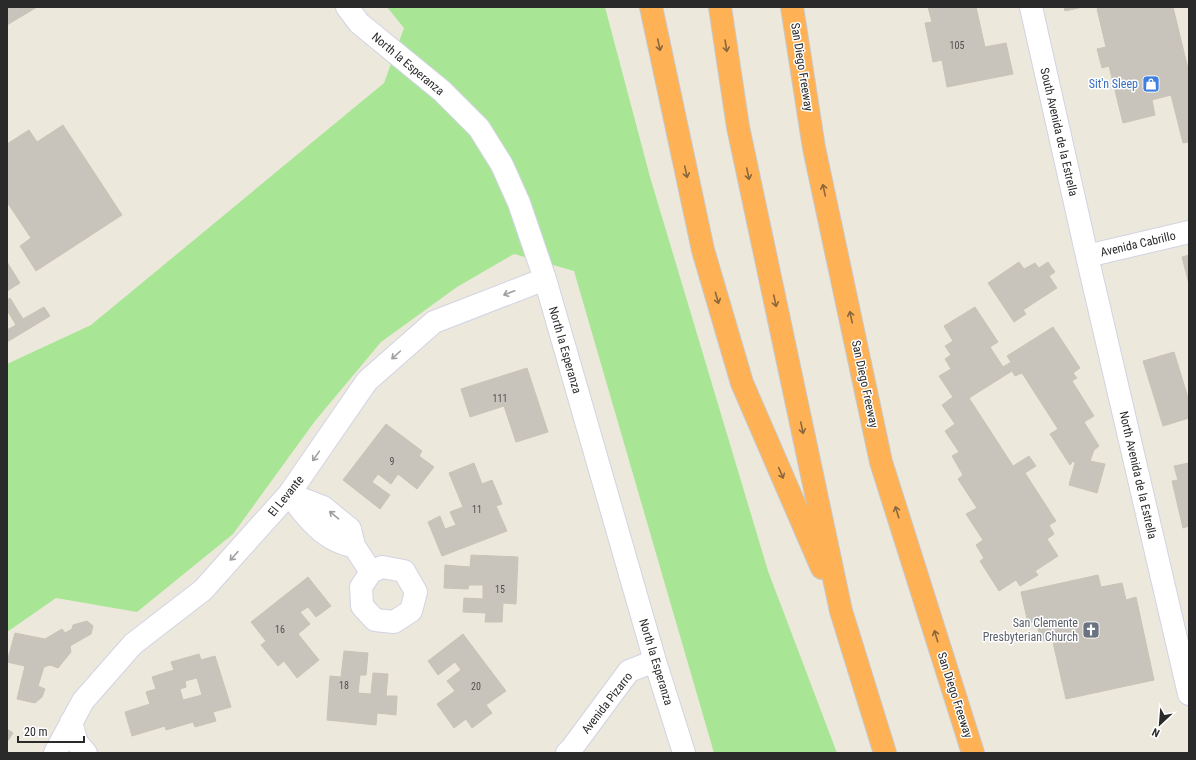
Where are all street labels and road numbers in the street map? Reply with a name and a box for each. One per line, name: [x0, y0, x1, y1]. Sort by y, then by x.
street label: San Diego Freeway: [788, 22, 816, 112]
street label: North la Esperanza: [369, 30, 447, 98]
street label: South Avenida de la Estrella: [1037, 66, 1081, 198]
street label: Avenida Cabrillo: [1099, 229, 1177, 259]
street label: North la Esperanza: [546, 305, 584, 395]
street label: San Diego Freeway: [849, 339, 881, 429]
street label: North Avenida de la Estrella: [1116, 410, 1160, 541]
street label: El Levante: [265, 472, 307, 519]
street label: North la Esperanza: [636, 617, 676, 707]
street label: San Diego Freeway: [935, 650, 975, 740]
street label: Avenida Pizarro: [579, 670, 635, 736]

